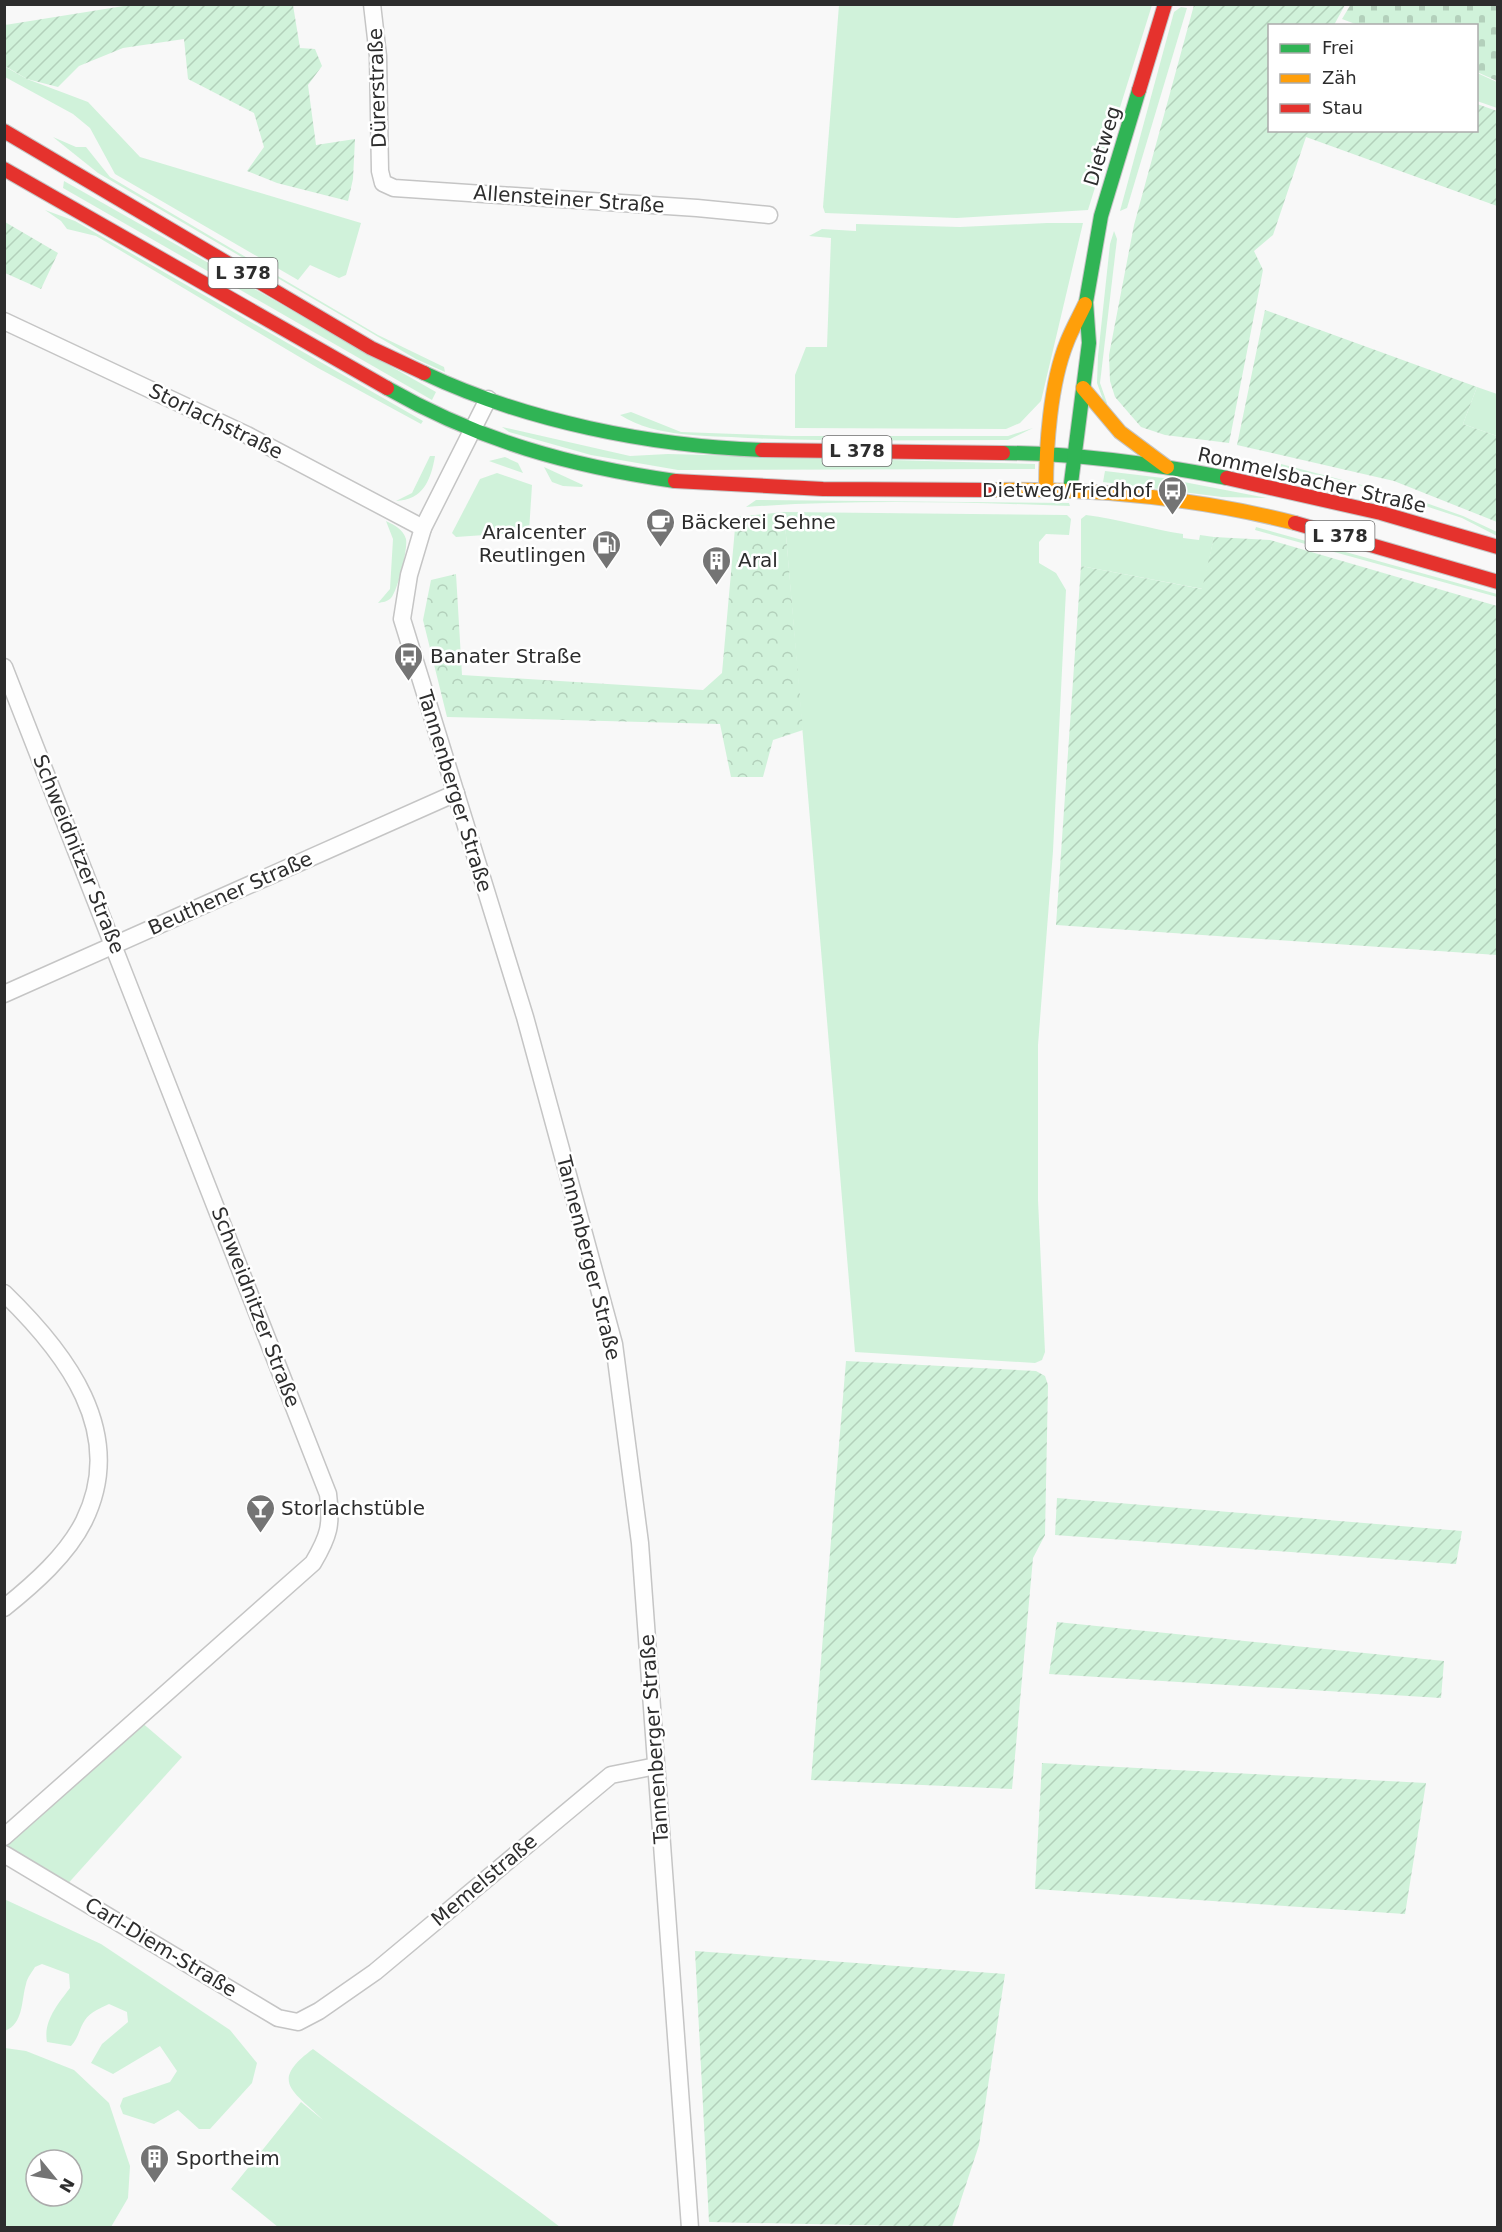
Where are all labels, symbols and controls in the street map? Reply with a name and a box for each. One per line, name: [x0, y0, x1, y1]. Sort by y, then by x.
legend: [1268, 24, 1478, 132]
street label: Dürerstraße: [363, 28, 391, 148]
text: Frei: [1322, 37, 1354, 58]
text: Zäh: [1322, 67, 1357, 88]
text: Stau: [1322, 97, 1363, 118]
street label: Dietweg: [1078, 103, 1126, 189]
street label: Allensteiner Straße: [473, 180, 665, 218]
road number: L 378: [208, 258, 278, 288]
street label: Storlachstraße: [145, 378, 287, 464]
road number: L 378: [822, 436, 892, 466]
street label: Rommelsbacher Straße: [1195, 442, 1429, 518]
bus stop icon: Dietweg/Friedhof: [1157, 474, 1189, 516]
place label: Dietweg/Friedhof: [982, 478, 1153, 502]
cafe icon: Bäckerei Sehne: [644, 506, 676, 548]
place label: Bäckerei Sehne: [681, 510, 836, 534]
place label: Aralcenter Reutlingen: [479, 520, 587, 567]
road number: L 378: [1306, 521, 1374, 551]
fuel station icon: Aralcenter Reutlingen: [591, 528, 623, 570]
building icon: Aral: [701, 544, 733, 586]
place label: Aral: [738, 548, 778, 572]
bus stop icon: Banater Straße: [393, 640, 425, 682]
place label: Banater Straße: [430, 644, 582, 668]
street label: Tannenberger Straße: [413, 686, 497, 895]
street label: Schweidnitzer Straße: [28, 751, 130, 957]
street label: Beuthener Straße: [144, 846, 316, 940]
street label: Tannenberger Straße: [552, 1152, 626, 1363]
street label: Schweidnitzer Straße: [207, 1203, 305, 1411]
bar icon: Storlachstüble: [244, 1492, 276, 1534]
place label: Storlachstüble: [281, 1496, 425, 1520]
street label: Tannenberger Straße: [635, 1633, 673, 1846]
street label: Memelstraße: [426, 1829, 542, 1931]
street label: Carl-Diem-Straße: [81, 1892, 241, 2002]
building icon: Sportheim: [139, 2142, 171, 2184]
place label: Sportheim: [176, 2146, 280, 2170]
north arrow: [24, 2148, 84, 2208]
text: N: [55, 2175, 78, 2196]

